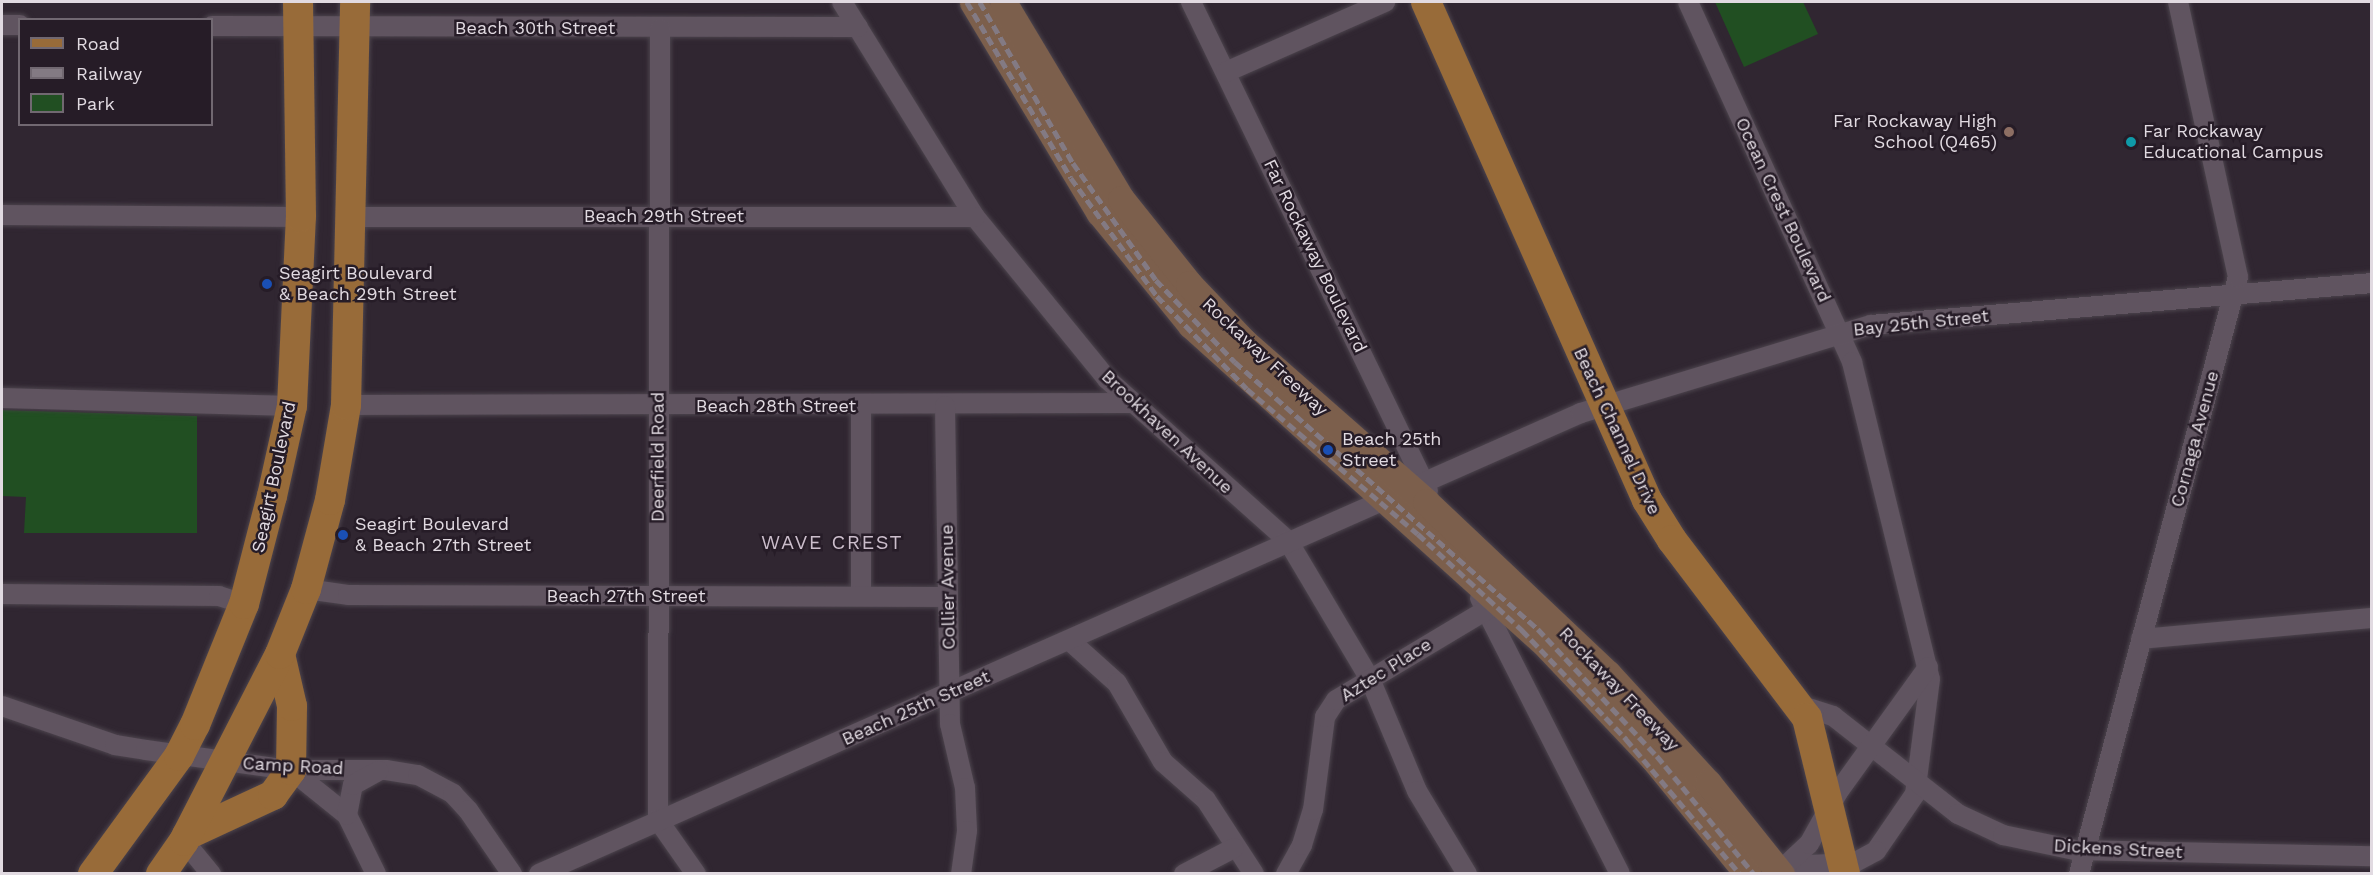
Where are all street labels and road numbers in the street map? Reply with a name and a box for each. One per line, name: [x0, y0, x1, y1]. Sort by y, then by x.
street label: Beach 30th Street: [455, 17, 615, 39]
street label: Ocean Crest Boulevard: [1731, 114, 1835, 306]
street label: Far Rockaway Boulevard: [1259, 155, 1371, 357]
street label: Beach 29th Street: [584, 205, 744, 227]
street label: Rockaway Freeway: [1198, 293, 1332, 421]
street label: Bay 25th Street: [1852, 305, 1990, 341]
street label: Beach Channel Drive: [1569, 344, 1665, 518]
street label: Brookhaven Avenue: [1097, 365, 1237, 499]
street label: Cornaga Avenue: [2166, 368, 2224, 510]
street label: Deerfield Road: [647, 392, 669, 522]
street label: Beach 28th Street: [696, 395, 856, 417]
street label: Seagirt Boulevard: [247, 399, 301, 555]
street label: Collier Avenue: [936, 524, 960, 650]
street label: Beach 27th Street: [547, 585, 705, 607]
street label: Rockaway Freeway: [1554, 622, 1684, 756]
street label: Aztec Place: [1337, 634, 1435, 706]
street label: Beach 25th Street: [839, 666, 993, 750]
street label: Camp Road: [242, 753, 344, 779]
street label: Dickens Street: [2053, 835, 2183, 863]

